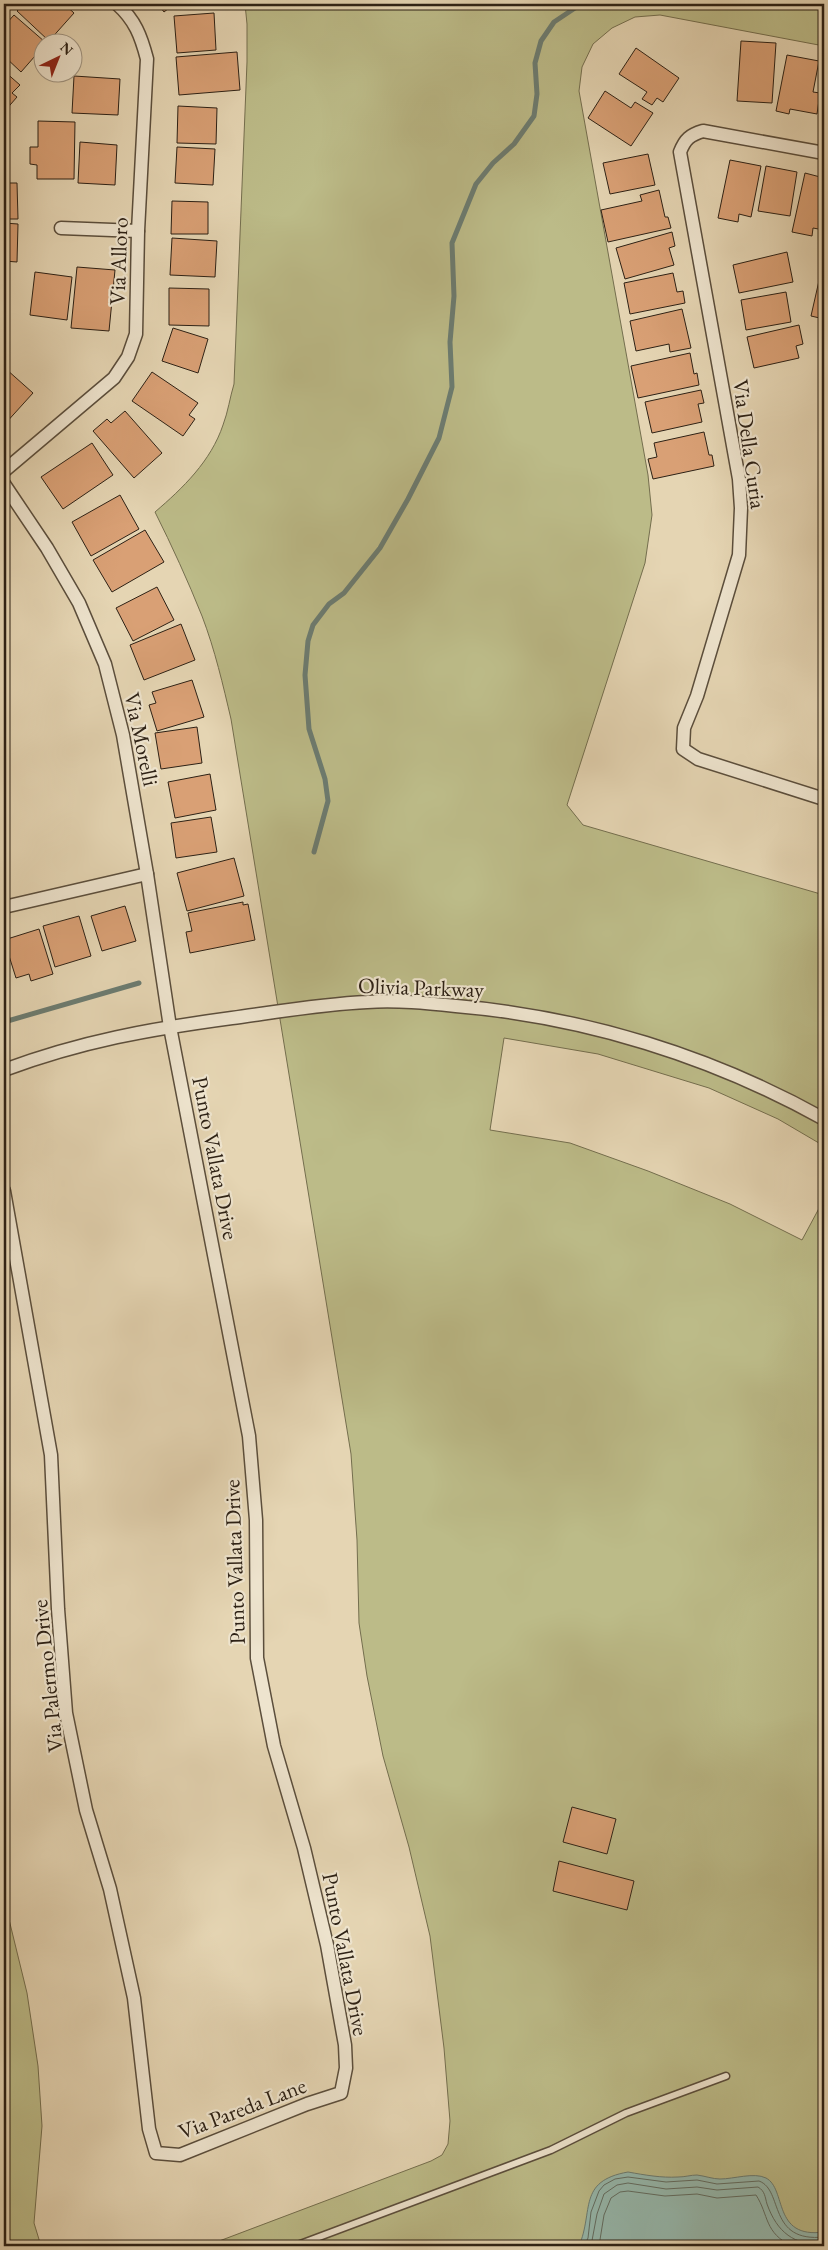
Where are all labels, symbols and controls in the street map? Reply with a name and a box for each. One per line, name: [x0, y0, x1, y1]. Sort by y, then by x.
north arrow: [32, 32, 82, 82]
text: N: [57, 38, 78, 59]
street label: Via Alloro: [102, 217, 135, 305]
street label: Via Della Curia: [726, 377, 773, 511]
street label: Via Morelli: [117, 690, 166, 789]
street label: Olivia Parkway: [357, 971, 485, 1004]
street label: Punto Vallata Drive: [186, 1074, 246, 1242]
street label: Punto Vallata Drive: [217, 1478, 252, 1645]
street label: Via Palermo Drive: [25, 1598, 70, 1754]
street label: Punto Vallata Drive: [316, 1870, 376, 2038]
street label: Via Pareda Lane: [174, 2071, 311, 2146]

